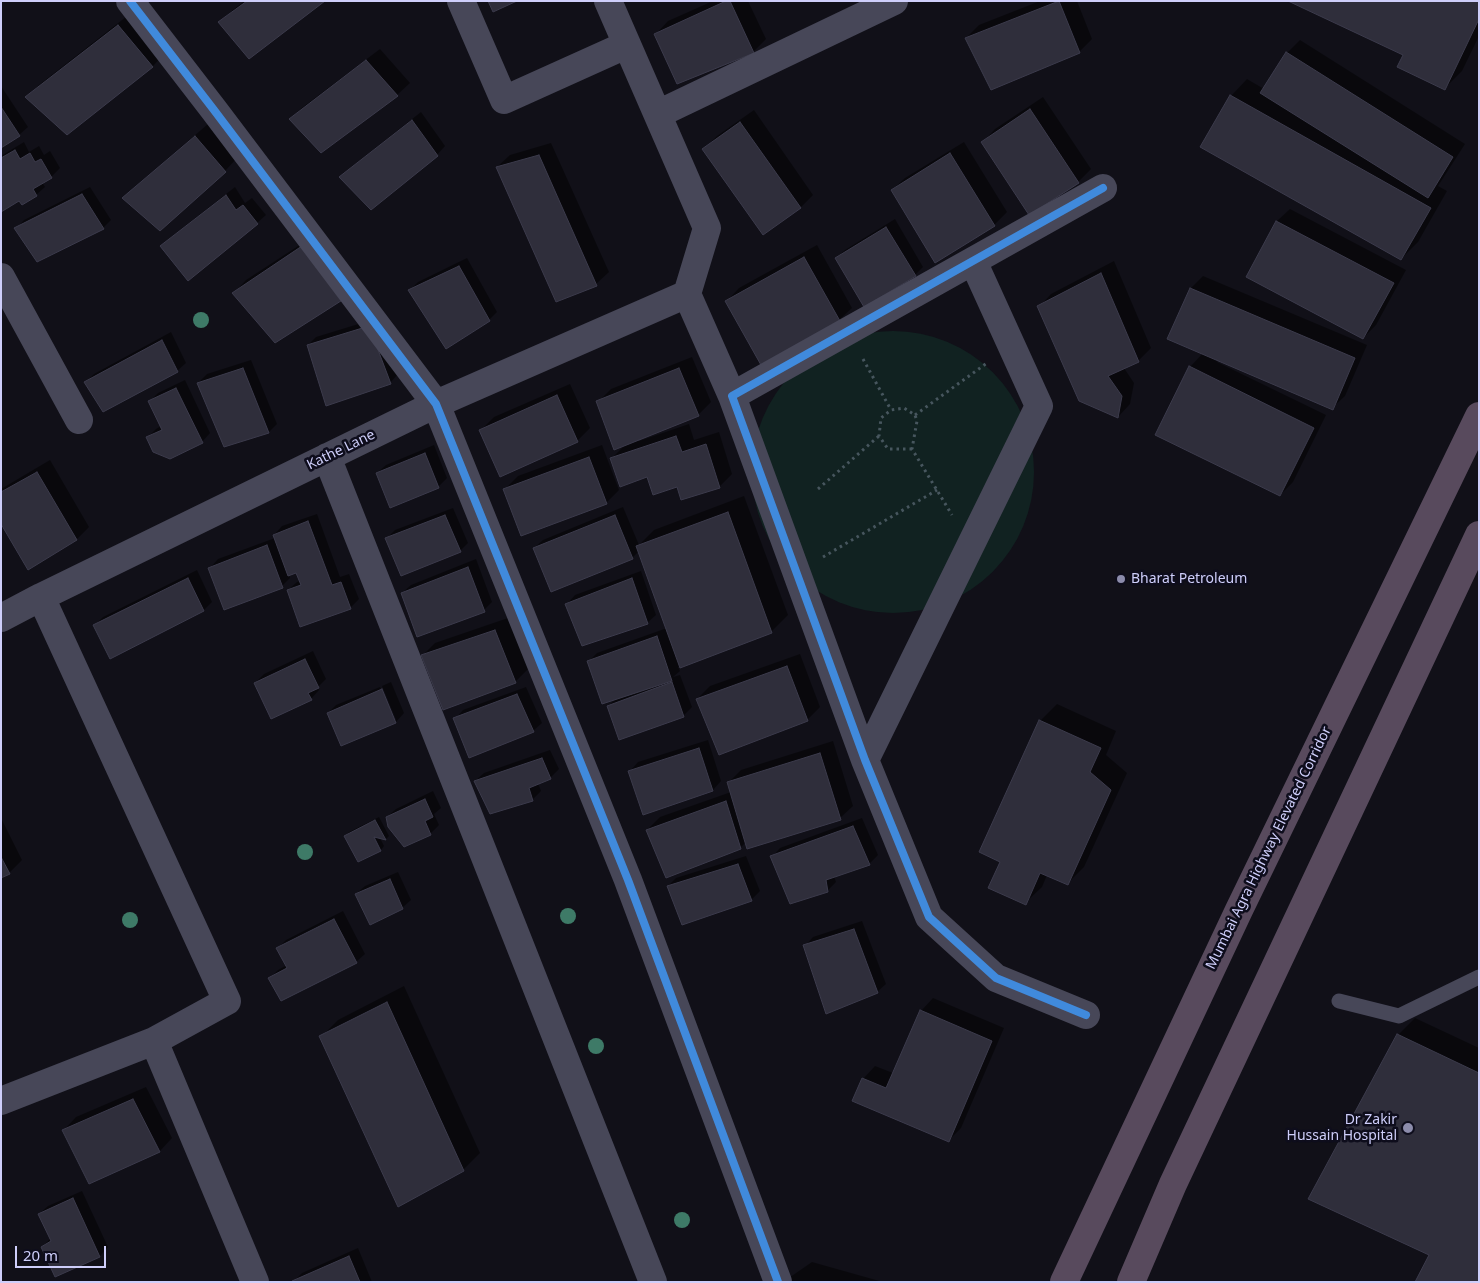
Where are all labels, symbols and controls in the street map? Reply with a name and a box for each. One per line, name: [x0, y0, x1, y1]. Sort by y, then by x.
street label: Kathe Lane: [304, 426, 378, 474]
place label: Bharat Petroleum: [1131, 571, 1247, 587]
marker: Bharat Petroleum: [1115, 573, 1127, 585]
street label: Mumbai Agra Highway Elevated Corridor: [1203, 724, 1335, 972]
place label: Dr Zakir Hussain Hospital: [1287, 1112, 1397, 1144]
marker: Dr Zakir Hussain Hospital: [1401, 1121, 1415, 1135]
scale bar: [18, 1236, 109, 1268]
text: 20 m: [23, 1245, 58, 1265]

